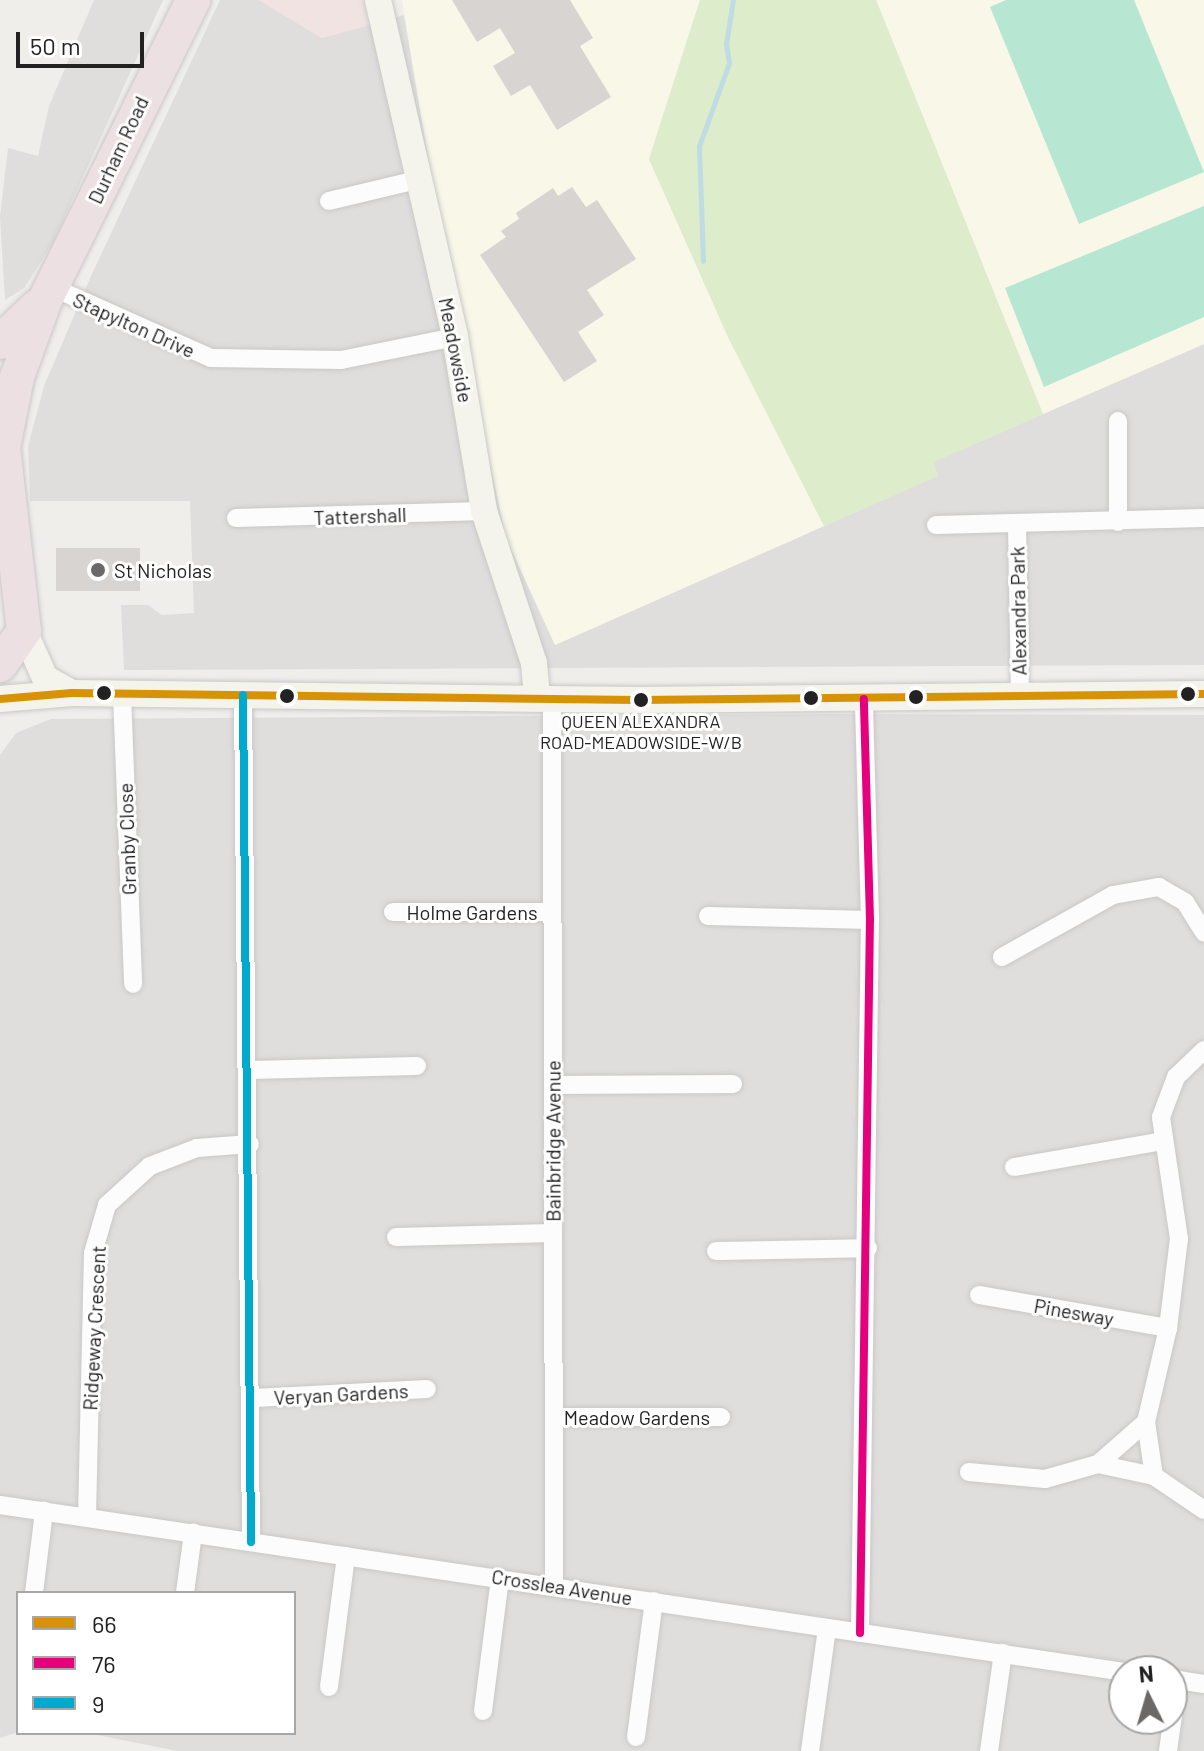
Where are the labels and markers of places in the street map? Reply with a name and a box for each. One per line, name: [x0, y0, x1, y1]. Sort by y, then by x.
place label: St Nicholas: [114, 558, 212, 582]
marker: St Nicholas: [89, 561, 107, 579]
unlabelled marker: [96, 685, 112, 701]
unlabelled marker: [1180, 686, 1196, 702]
unlabelled marker: [279, 688, 295, 704]
unlabelled marker: [908, 689, 924, 705]
unlabelled marker: [803, 690, 819, 706]
marker: QUEEN ALEXANDRA ROAD-MEADOWSIDE-W/B: [633, 692, 649, 708]
place label: QUEEN ALEXANDRA ROAD-MEADOWSIDE-W/B: [540, 711, 742, 754]

